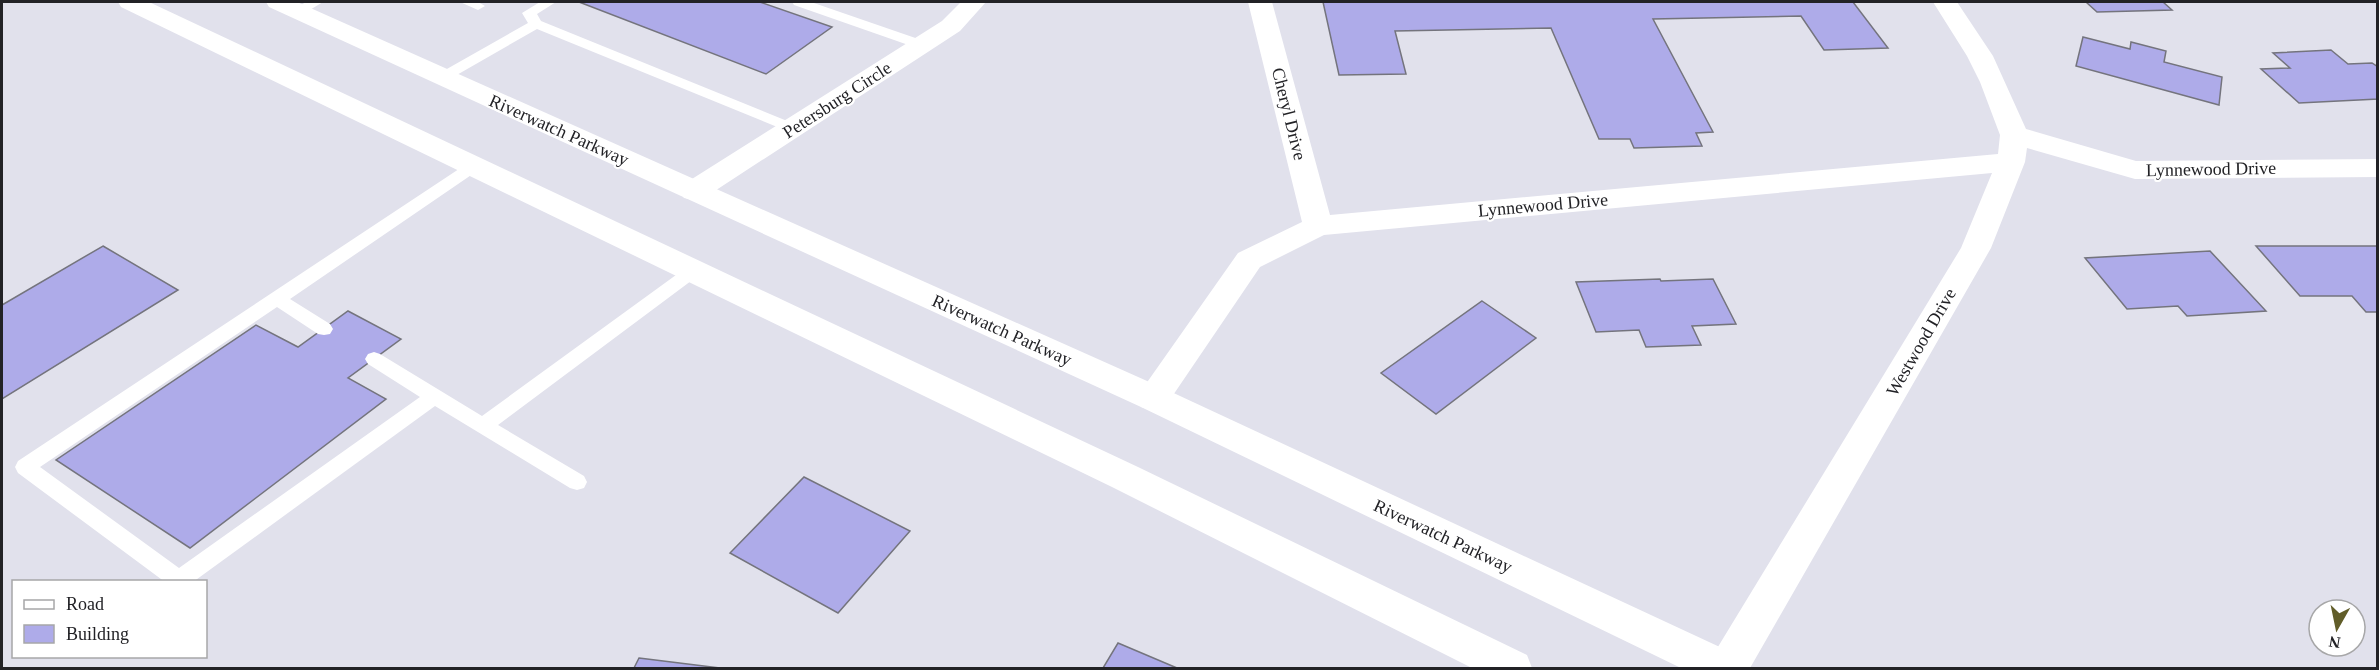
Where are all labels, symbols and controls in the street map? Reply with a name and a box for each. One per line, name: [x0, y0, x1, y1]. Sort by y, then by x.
street label: Petersburg Circle: [779, 58, 895, 142]
street label: Cheryl Drive: [1268, 66, 1310, 162]
street label: Riverwatch Parkway: [486, 90, 632, 170]
street label: Lynnewood Drive: [2146, 158, 2276, 180]
street label: Lynnewood Drive: [1477, 189, 1609, 221]
street label: Westwood Drive: [1882, 285, 1960, 399]
street label: Riverwatch Parkway: [929, 290, 1075, 370]
street label: Riverwatch Parkway: [1371, 495, 1515, 577]
legend: [12, 580, 207, 658]
text: Road: [66, 594, 104, 614]
north arrow: [2307, 598, 2367, 658]
text: Building: [66, 624, 129, 644]
text: N: [2327, 633, 2342, 652]

